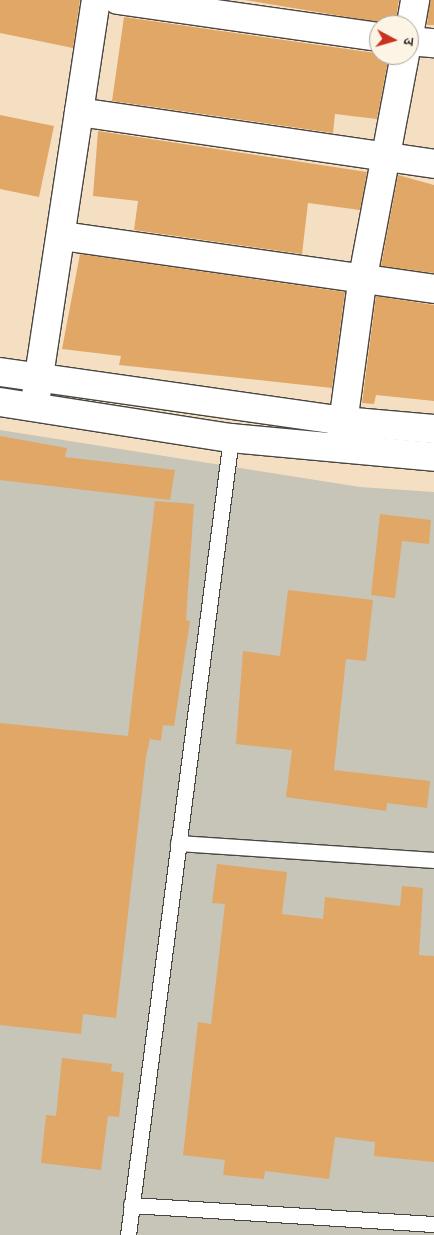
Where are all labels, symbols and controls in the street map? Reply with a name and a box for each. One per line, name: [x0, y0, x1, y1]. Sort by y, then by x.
north arrow: [369, 15, 419, 65]
text: उ: [399, 37, 417, 46]

